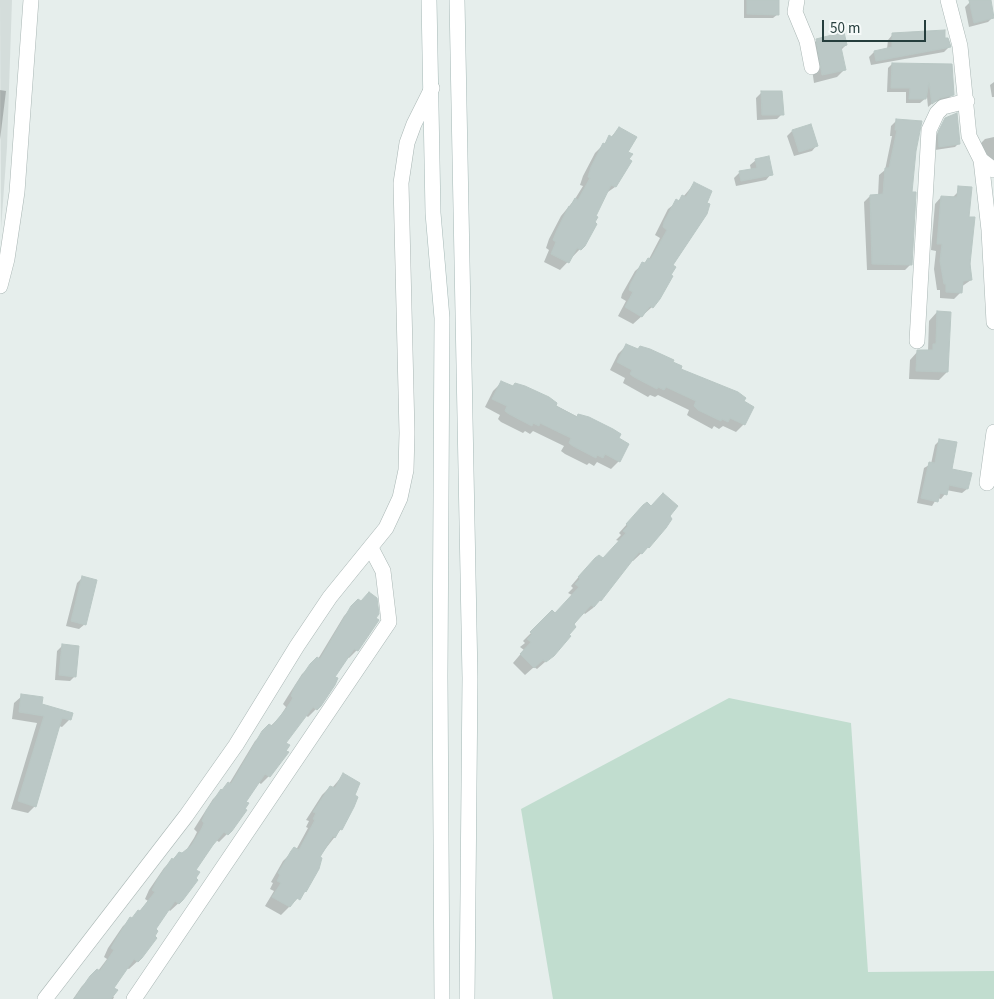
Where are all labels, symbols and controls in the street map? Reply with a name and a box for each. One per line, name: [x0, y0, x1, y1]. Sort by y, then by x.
scale bar: [824, 10, 928, 42]
text: 50 m: [830, 18, 860, 39]

